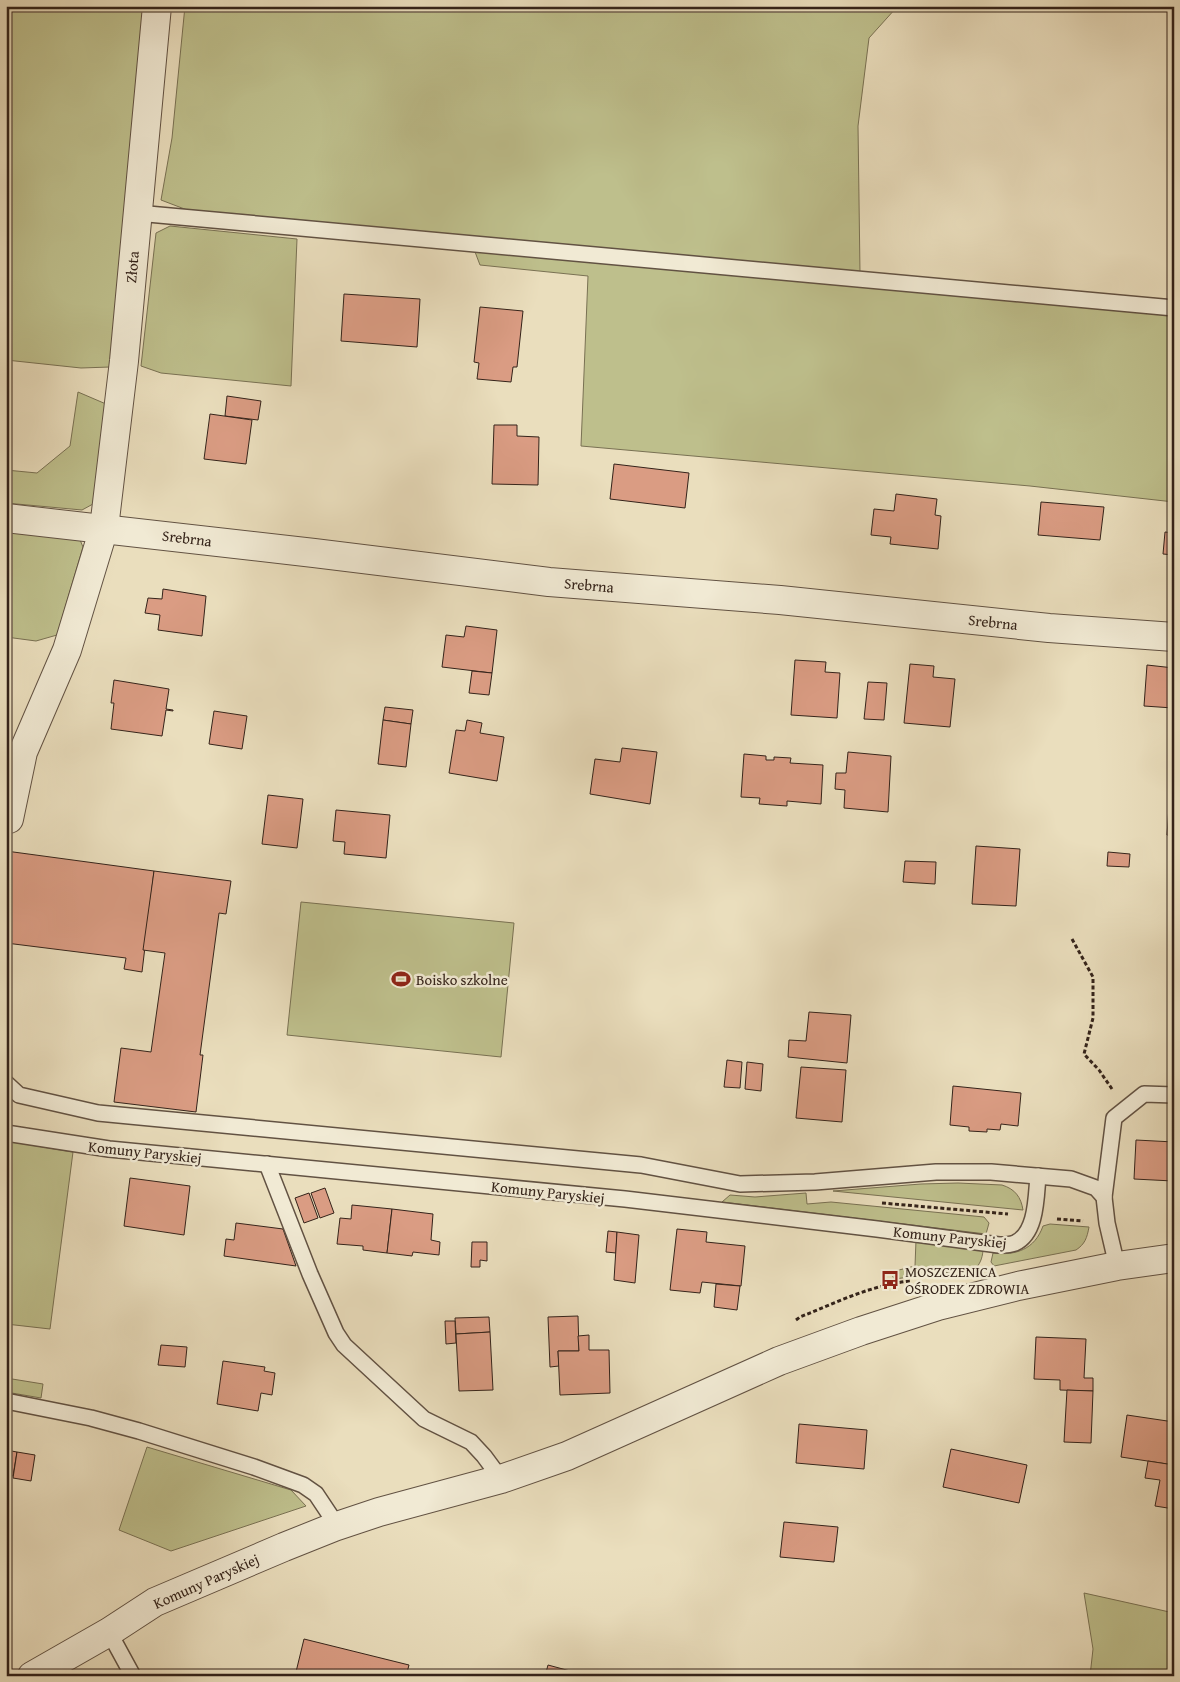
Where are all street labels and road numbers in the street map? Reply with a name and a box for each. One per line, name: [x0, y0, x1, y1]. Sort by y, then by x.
street label: Złota: [120, 250, 144, 284]
street label: Srebrna: [161, 525, 213, 551]
street label: Srebrna: [563, 572, 615, 598]
street label: Srebrna: [967, 609, 1019, 635]
street label: Komuny Paryskiej: [87, 1136, 203, 1168]
street label: Komuny Paryskiej: [490, 1176, 606, 1208]
street label: Komuny Paryskiej: [892, 1221, 1008, 1253]
street label: Komuny Paryskiej: [150, 1548, 262, 1614]

